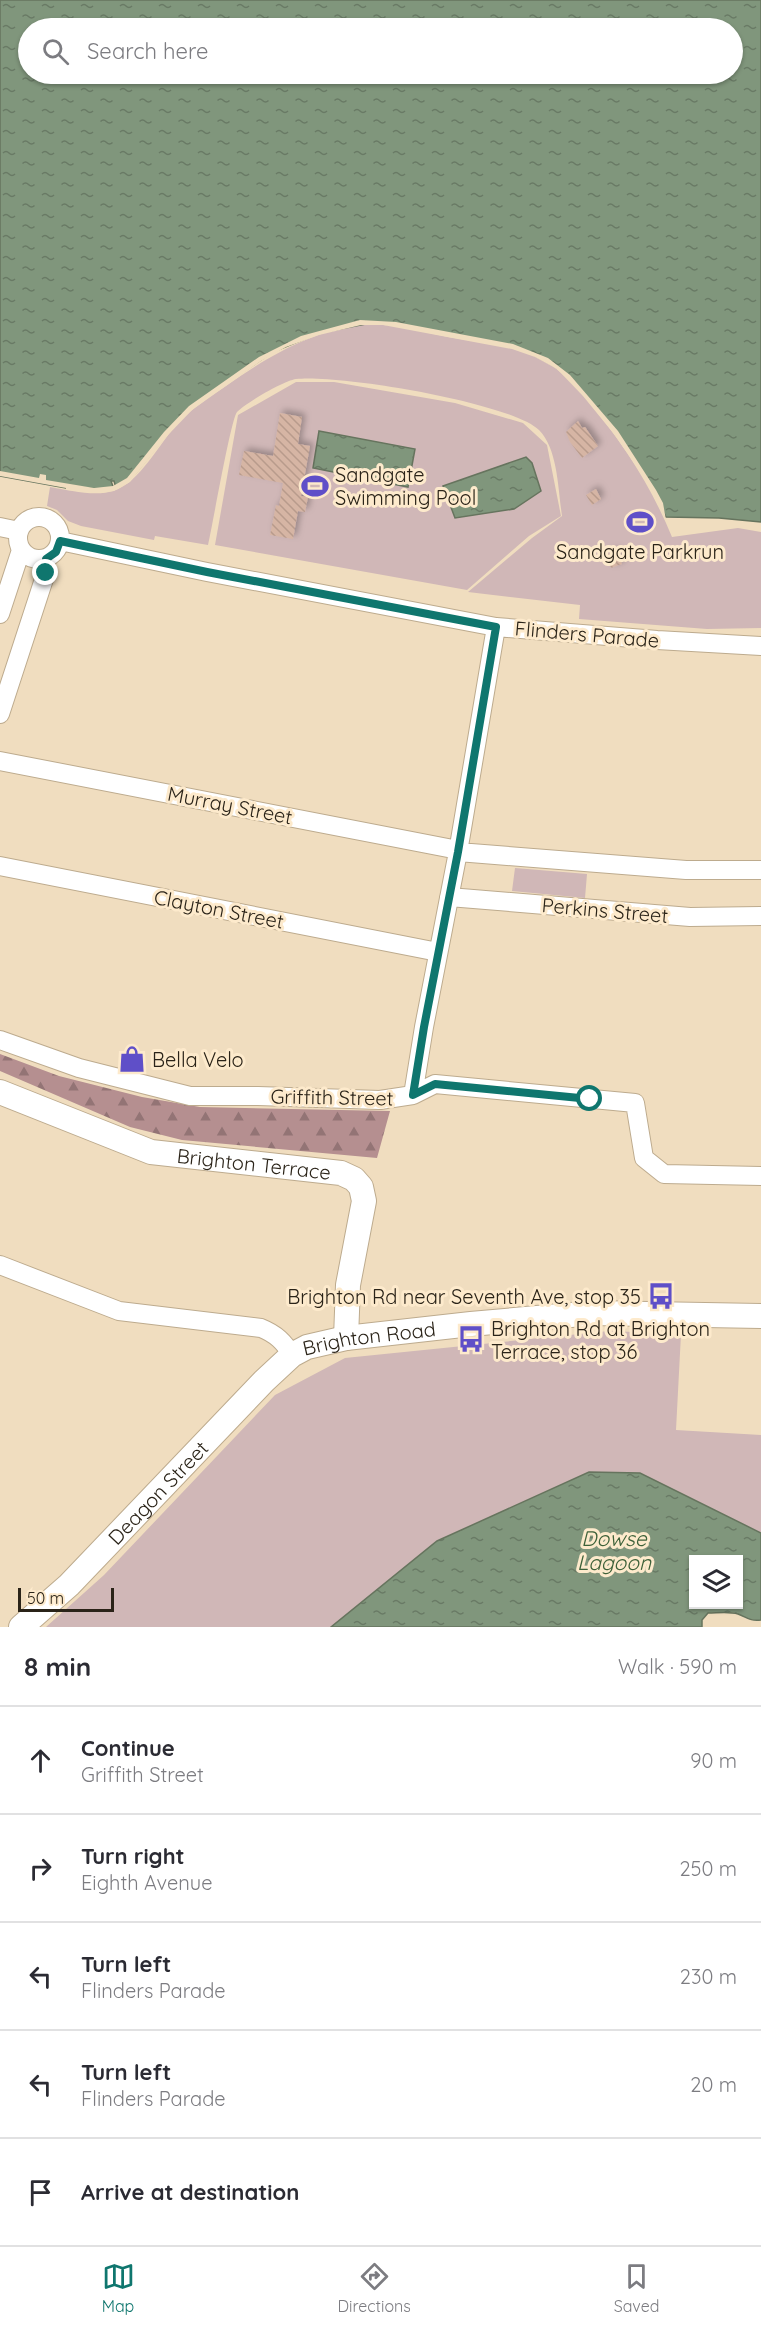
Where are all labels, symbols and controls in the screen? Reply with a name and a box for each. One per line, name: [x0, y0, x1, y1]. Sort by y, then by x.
search box: [18, 18, 743, 84]
icon: search: [39, 35, 72, 68]
text: Search here: [87, 37, 208, 65]
place label: Sandgate Swimming Pool: [335, 462, 476, 510]
sports icon: Sandgate Swimming Pool: [300, 471, 330, 501]
sports icon: Sandgate Parkrun: [625, 507, 655, 537]
place label: Sandgate Parkrun: [556, 539, 724, 564]
route end: [32, 559, 58, 585]
street label: Flinders Parade: [514, 615, 660, 653]
street label: Murray Street: [165, 781, 295, 829]
street label: Clayton Street: [152, 884, 286, 934]
street label: Perkins Street: [541, 892, 669, 928]
shop icon: Bella Velo: [117, 1044, 147, 1074]
place label: Bella Velo: [152, 1047, 244, 1072]
street label: Griffith Street: [270, 1083, 394, 1111]
route start: [576, 1085, 602, 1111]
street label: Brighton Terrace: [176, 1142, 332, 1184]
bus stop icon: Brighton Rd near Seventh Ave, stop 35: [646, 1281, 676, 1311]
place label: Brighton Rd near Seventh Ave, stop 35: [287, 1284, 641, 1309]
street label: Brighton Road: [300, 1316, 437, 1360]
place label: Brighton Rd at Brighton Terrace, stop 36: [491, 1316, 710, 1364]
bus stop icon: Brighton Rd at Brighton Terrace, stop 36: [456, 1324, 486, 1354]
street label: Deagon Street: [102, 1435, 213, 1549]
water label: Dowse Lagoon: [577, 1525, 652, 1575]
map controls: [689, 1555, 743, 1609]
button: layers: [689, 1555, 743, 1609]
scale bar: [18, 1585, 114, 1612]
text: 50 m: [27, 1588, 64, 1608]
text: 8 min: [24, 1650, 91, 1683]
text: Walk · 590 m: [618, 1654, 737, 1679]
text: Continue: [81, 1734, 175, 1762]
icon: ahead: [24, 1744, 57, 1777]
text: 90 m: [690, 1748, 737, 1773]
text: Griffith Street: [81, 1762, 204, 1787]
text: Turn right: [81, 1842, 185, 1870]
icon: right: [24, 1852, 57, 1885]
text: 250 m: [679, 1856, 737, 1881]
text: Eighth Avenue: [81, 1870, 212, 1895]
text: Turn left: [81, 1950, 171, 1978]
icon: left: [24, 1960, 57, 1993]
text: 230 m: [680, 1964, 737, 1989]
text: Flinders Parade: [81, 1978, 226, 2003]
text: Turn left: [81, 2058, 171, 2086]
icon: left: [24, 2068, 57, 2101]
text: 20 m: [690, 2072, 737, 2097]
text: Flinders Parade: [81, 2086, 226, 2111]
icon: arrive: [24, 2176, 57, 2209]
text: Arrive at destination: [81, 2178, 299, 2206]
tab: Map: [102, 2260, 135, 2316]
tab: Directions: [338, 2260, 411, 2316]
tab: Saved: [614, 2260, 659, 2316]

